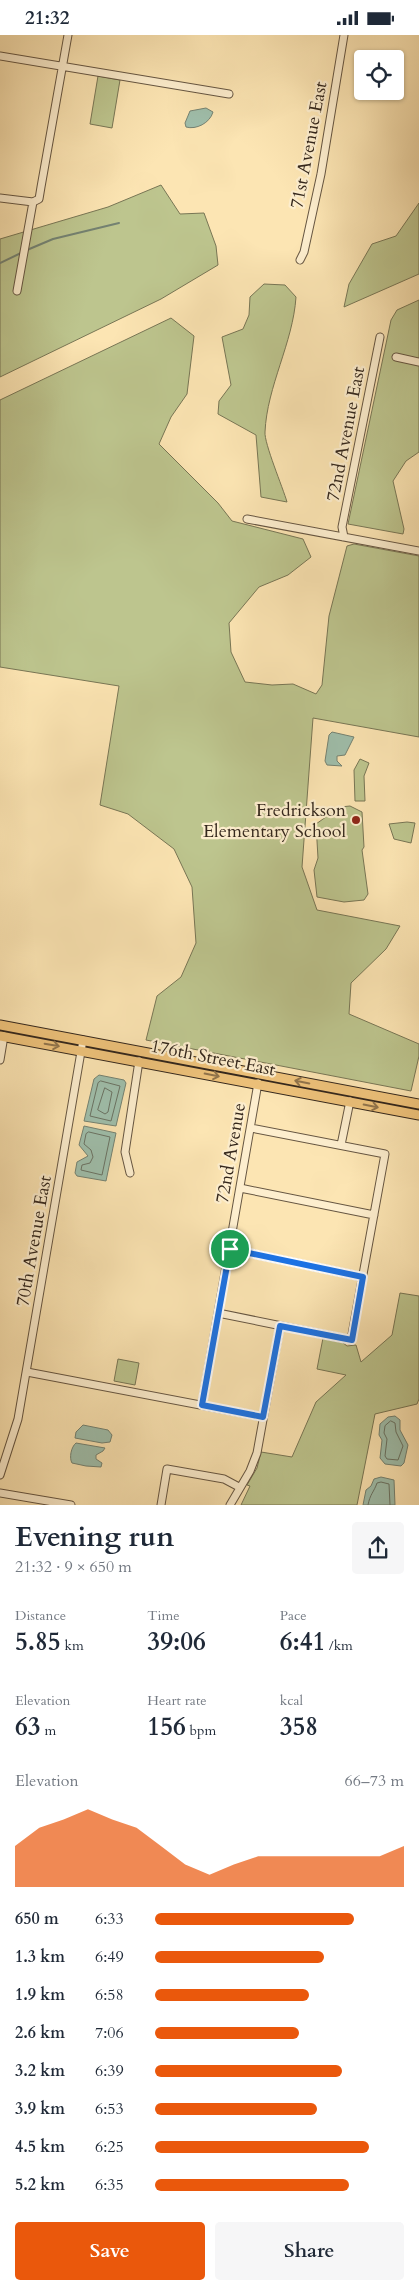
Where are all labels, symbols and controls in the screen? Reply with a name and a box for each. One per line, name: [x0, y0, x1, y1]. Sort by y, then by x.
text: 21:32: [25, 5, 69, 31]
map controls: [354, 50, 404, 100]
button: locate: [354, 50, 404, 100]
street label: 71st Avenue East: [284, 79, 334, 211]
street label: 72nd Avenue East: [321, 364, 371, 504]
place label: Fredrickson Elementary School: [203, 798, 347, 844]
marker: Fredrickson Elementary School: [350, 814, 362, 826]
street label: 176th Street East: [148, 1034, 278, 1082]
one-way arrow: [44, 1040, 60, 1050]
one-way arrow: [203, 1070, 219, 1080]
one-way arrow: [294, 1077, 310, 1086]
street label: 72nd Avenue: [210, 1101, 252, 1205]
one-way arrow: [363, 1101, 379, 1111]
street label: 70th Avenue East: [10, 1173, 58, 1308]
pin: [209, 1228, 251, 1270]
icon: arrive: [216, 1235, 244, 1263]
text: Evening run: [15, 1518, 174, 1556]
button: share: [352, 1522, 404, 1574]
text: 21:32 · 9 × 650 m: [15, 1556, 132, 1578]
text: Distance: [15, 1606, 66, 1625]
text: Time: [147, 1606, 180, 1625]
text: Pace: [280, 1606, 307, 1625]
text: 5.85: [15, 1625, 61, 1659]
text: 39:06: [147, 1625, 206, 1659]
text: 6:41: [280, 1625, 325, 1659]
text: km: [61, 1636, 84, 1655]
text: /km: [325, 1636, 353, 1655]
text: Elevation: [15, 1691, 71, 1710]
text: Heart rate: [147, 1691, 207, 1710]
text: kcal: [280, 1691, 303, 1710]
text: 63: [15, 1710, 41, 1744]
text: 156: [147, 1710, 186, 1744]
text: 358: [280, 1710, 318, 1744]
text: m: [41, 1721, 56, 1740]
text: bpm: [186, 1721, 216, 1740]
text: Elevation: [15, 1770, 79, 1792]
text: 66–73 m: [345, 1770, 404, 1792]
text: 650 m: [15, 1908, 59, 1930]
text: 6:33: [95, 1908, 124, 1930]
text: 1.3 km: [15, 1946, 65, 1968]
text: 6:49: [95, 1946, 124, 1968]
text: 1.9 km: [15, 1984, 65, 2006]
text: 6:58: [95, 1984, 124, 2006]
text: 2.6 km: [15, 2022, 65, 2044]
text: 7:06: [95, 2022, 124, 2044]
text: 3.2 km: [15, 2060, 65, 2082]
text: 6:39: [95, 2060, 124, 2082]
text: 3.9 km: [15, 2098, 65, 2120]
text: 6:53: [95, 2098, 124, 2120]
text: 4.5 km: [15, 2136, 65, 2158]
text: 6:25: [95, 2136, 124, 2158]
text: 5.2 km: [15, 2174, 65, 2196]
text: 6:35: [95, 2174, 124, 2196]
button: Save: [15, 2222, 205, 2280]
button: Share: [215, 2222, 404, 2280]

